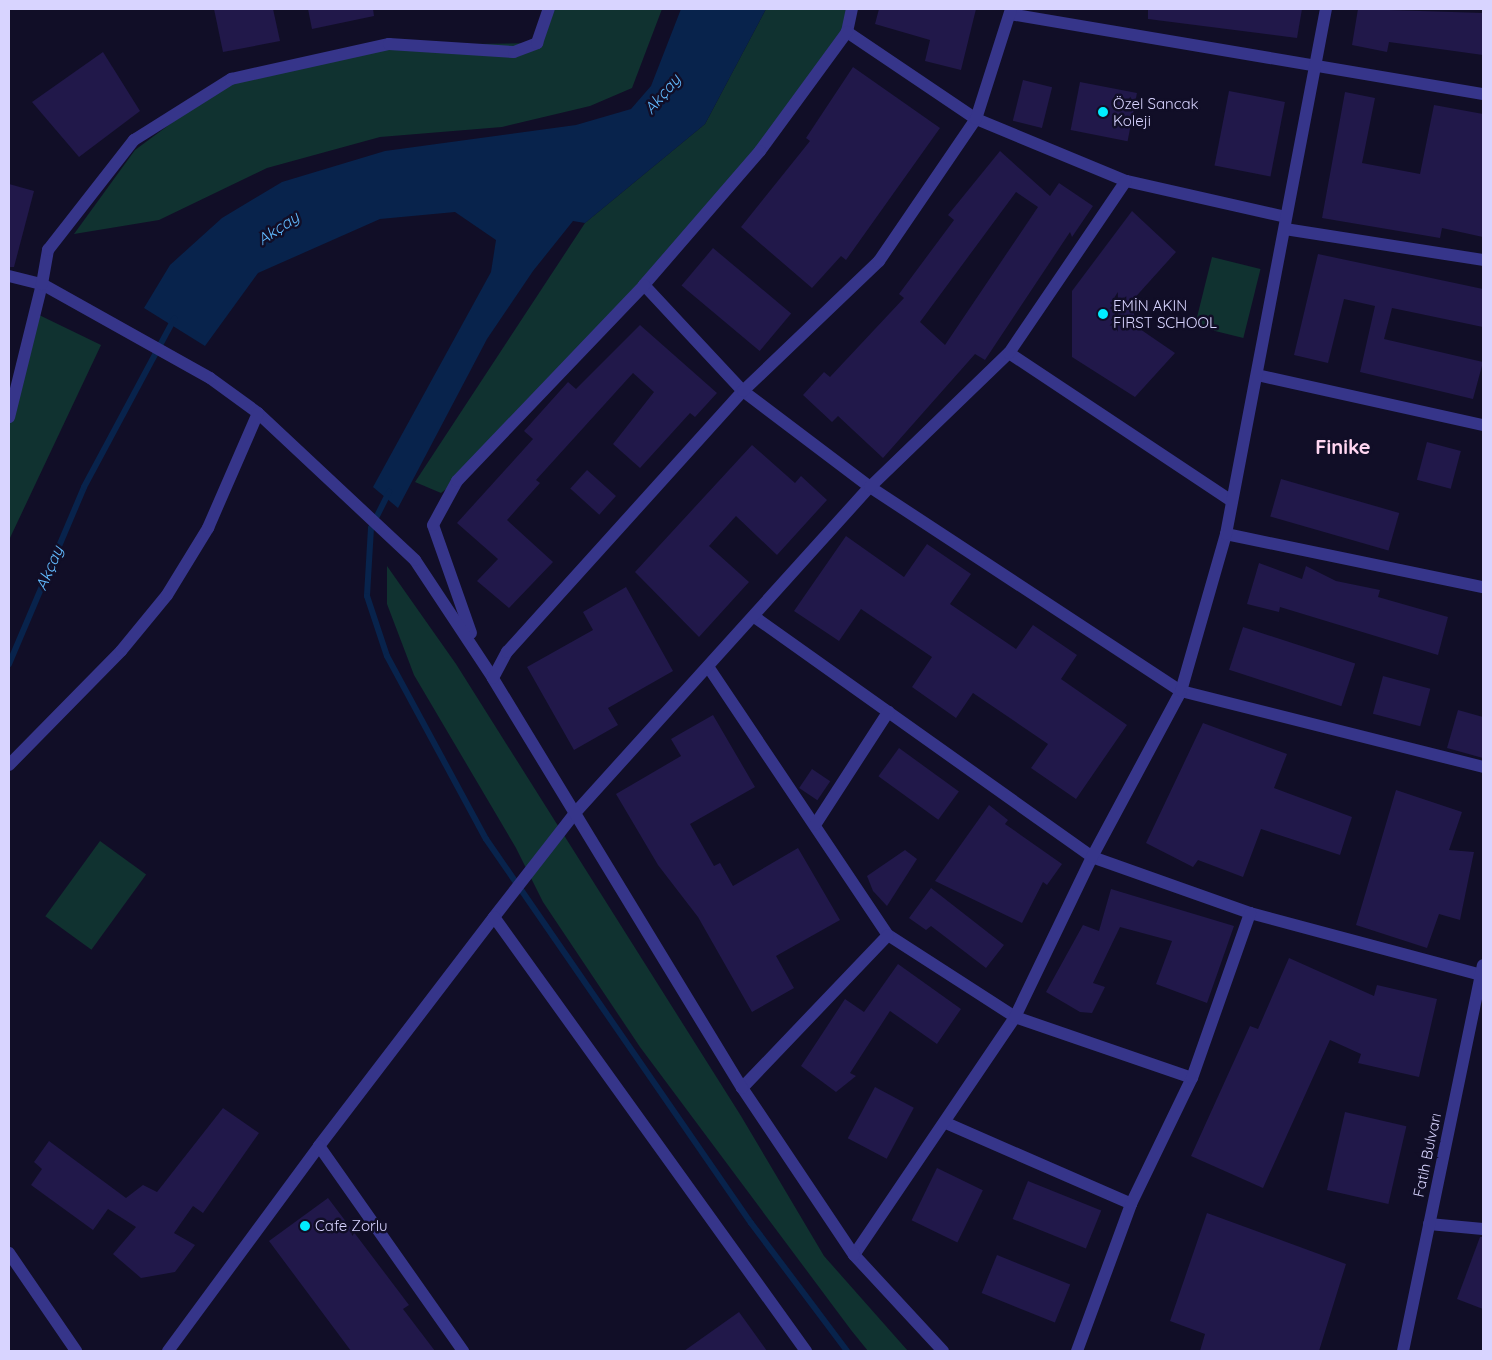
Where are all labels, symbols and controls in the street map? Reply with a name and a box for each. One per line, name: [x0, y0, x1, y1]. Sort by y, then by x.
water label: Akçay: [640, 70, 684, 118]
place label: Özel Sancak Koleji: [1113, 94, 1199, 129]
marker: Özel Sancak Koleji: [1097, 106, 1109, 118]
water label: Akçay: [254, 207, 302, 249]
place label: EMİN AKIN FIRST SCHOOL: [1113, 296, 1217, 331]
marker: EMİN AKIN FIRST SCHOOL: [1097, 308, 1109, 320]
district label: Finike: [1315, 434, 1371, 458]
water label: Akçay: [31, 543, 67, 593]
street label: Fatih Bulvarı: [1409, 1111, 1445, 1199]
place label: Cafe Zorlu: [315, 1217, 388, 1235]
marker: Cafe Zorlu: [299, 1220, 311, 1232]

